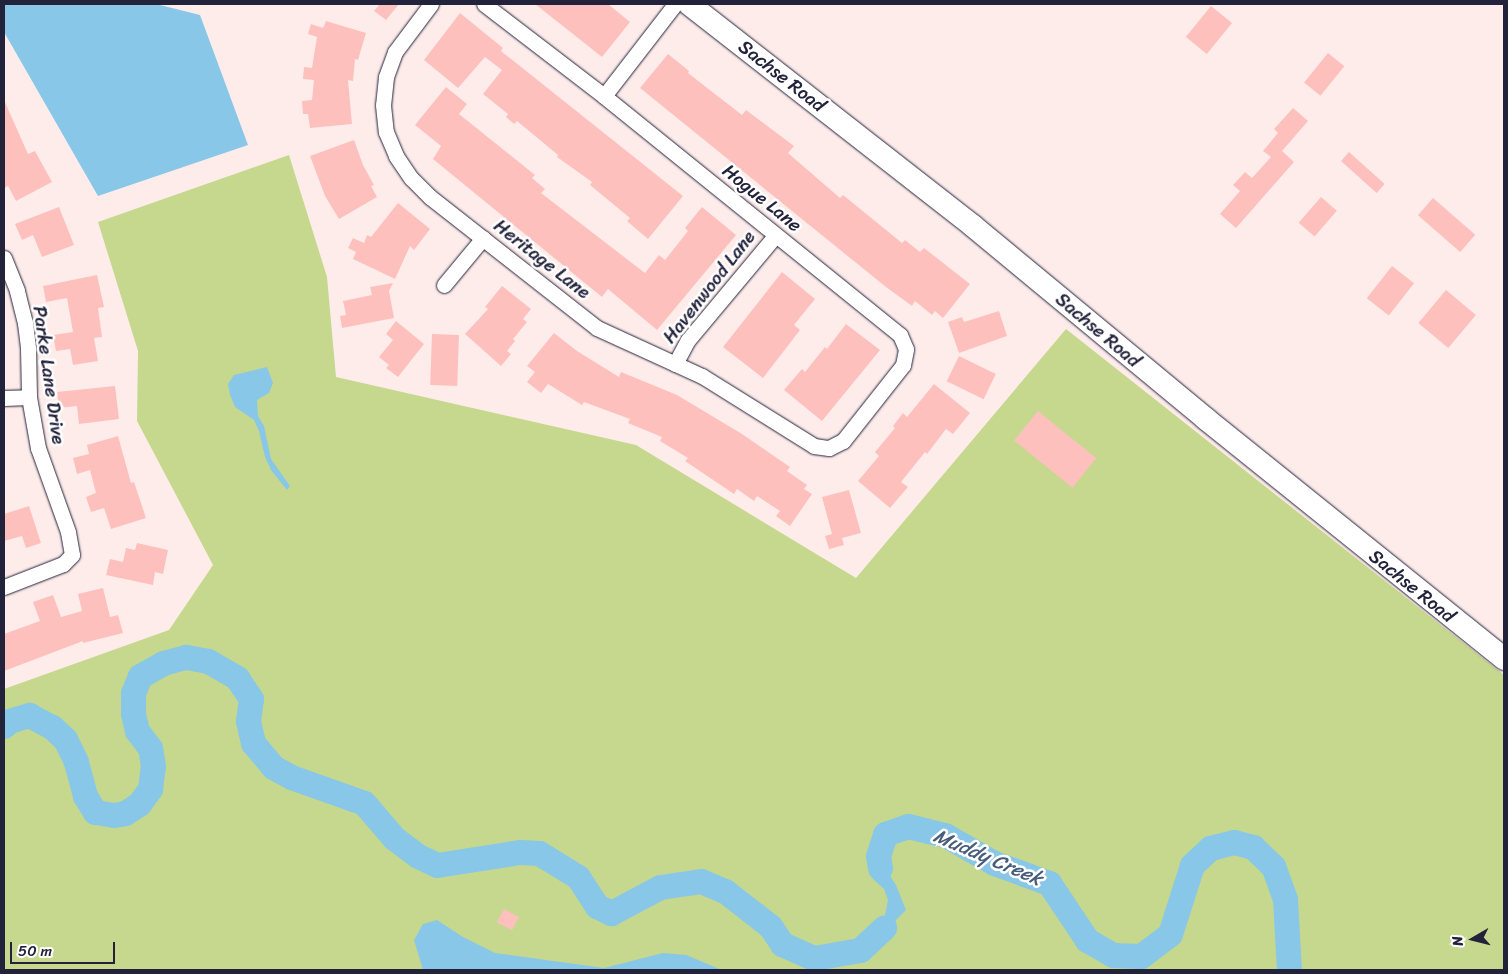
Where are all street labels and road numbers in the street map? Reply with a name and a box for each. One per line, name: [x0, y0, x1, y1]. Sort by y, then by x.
street label: Sachse Road: [734, 35, 830, 117]
street label: Hogue Lane: [718, 159, 806, 237]
street label: Heritage Lane: [489, 214, 595, 304]
street label: Havenwood Lane: [658, 226, 760, 348]
street label: Sachse Road: [1051, 288, 1145, 372]
street label: Parke Lane Drive: [28, 304, 70, 446]
street label: Sachse Road: [1364, 544, 1460, 628]

